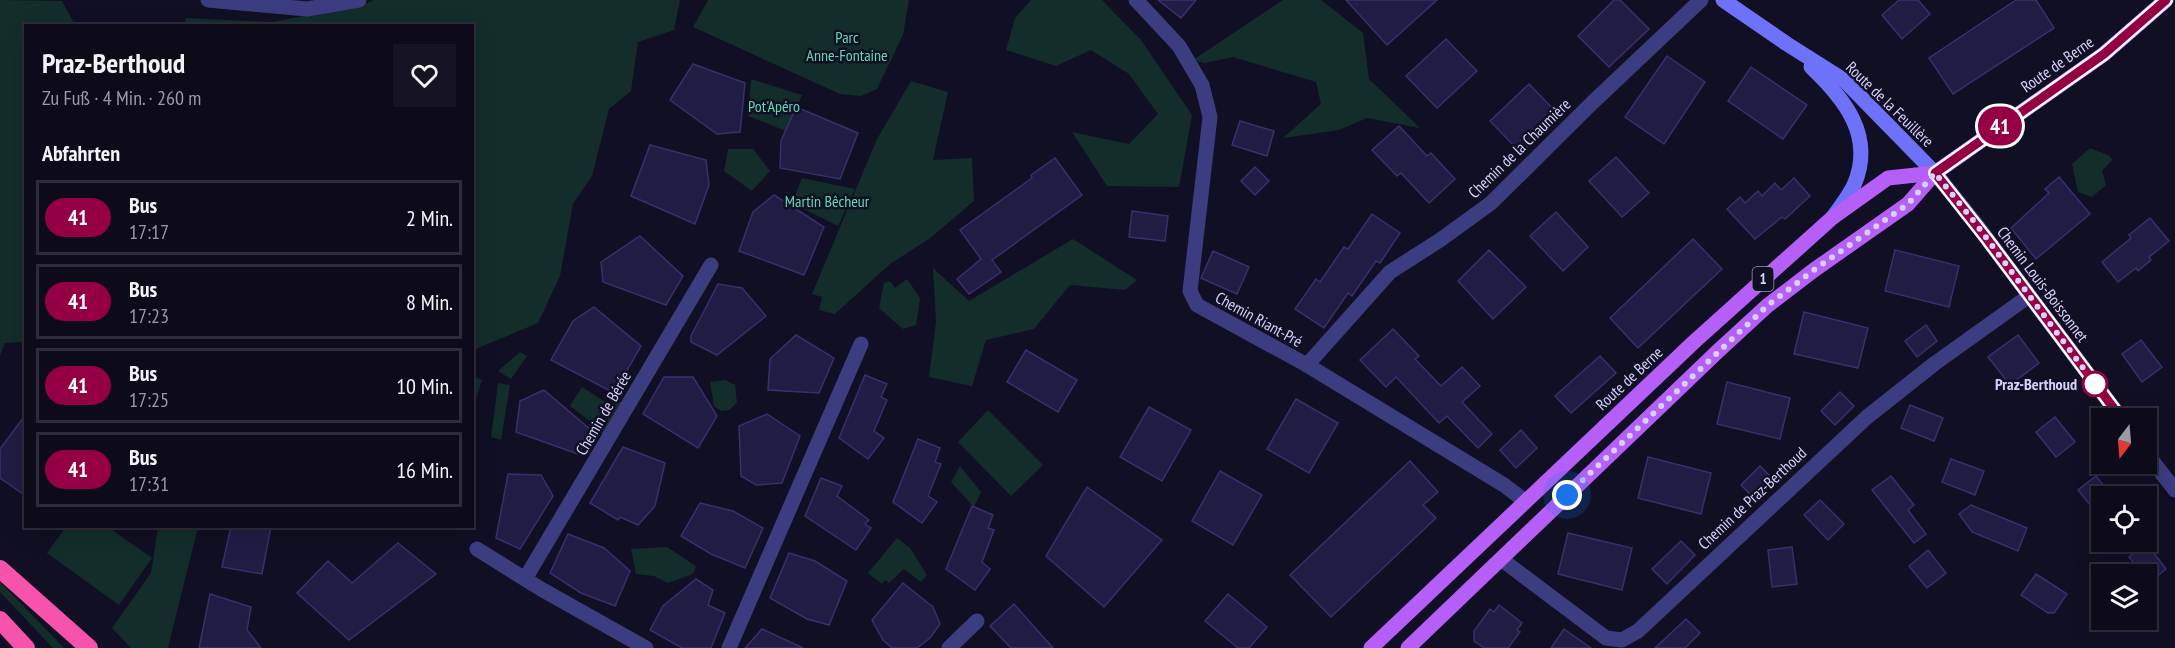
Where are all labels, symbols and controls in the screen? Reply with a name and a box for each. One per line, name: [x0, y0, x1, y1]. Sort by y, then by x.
park label: Parc Anne-Fontaine: [806, 27, 888, 65]
street label: Route de Berne: [2017, 32, 2097, 96]
text: Praz-Berthoud: [42, 44, 185, 81]
button: heart: [393, 44, 456, 107]
street label: Route de la Feuillère: [1842, 57, 1938, 151]
text: Zu Fuß · 4 Min. · 260 m: [42, 85, 201, 111]
street label: Chemin de la Chaumière: [1464, 94, 1574, 202]
park label: Pot'Apéro: [748, 96, 800, 116]
line badge: 41: [1973, 106, 2027, 146]
text: 41: [1990, 113, 2010, 140]
text: Abfahrten: [42, 139, 120, 167]
text: Bus: [129, 191, 157, 219]
park label: Martin Bêcheur: [785, 191, 870, 211]
text: 41: [68, 204, 88, 231]
text: 2 Min.: [406, 204, 453, 232]
text: 17:17: [129, 219, 169, 245]
street label: Chemin Louis-Boissonnet: [1993, 222, 2093, 346]
road number: 1: [1752, 267, 1774, 291]
text: Bus: [129, 275, 157, 303]
street label: Chemin Riant-Pré: [1212, 287, 1306, 351]
text: 41: [68, 288, 88, 315]
text: 8 Min.: [406, 288, 453, 316]
text: 17:23: [129, 303, 169, 329]
street label: Route de Berne: [1591, 342, 1667, 414]
text: Bus: [129, 359, 157, 387]
street label: Chemin de Bérée: [571, 367, 635, 459]
marker: Praz-Berthoud: [2082, 371, 2108, 397]
text: 41: [68, 372, 88, 399]
text: 10 Min.: [396, 372, 453, 400]
place label: Praz-Berthoud: [1995, 374, 2077, 394]
text: 17:25: [129, 387, 169, 413]
north arrow: [2091, 408, 2157, 474]
map controls: [2091, 408, 2157, 630]
text: Bus: [129, 443, 157, 471]
street label: Chemin de Praz-Berthoud: [1694, 443, 1810, 553]
text: 41: [68, 456, 88, 483]
text: 16 Min.: [396, 456, 453, 484]
text: 17:31: [129, 471, 169, 497]
your location: [1552, 480, 1582, 510]
button: locate: [2091, 486, 2157, 552]
button: layers: [2091, 564, 2157, 630]

